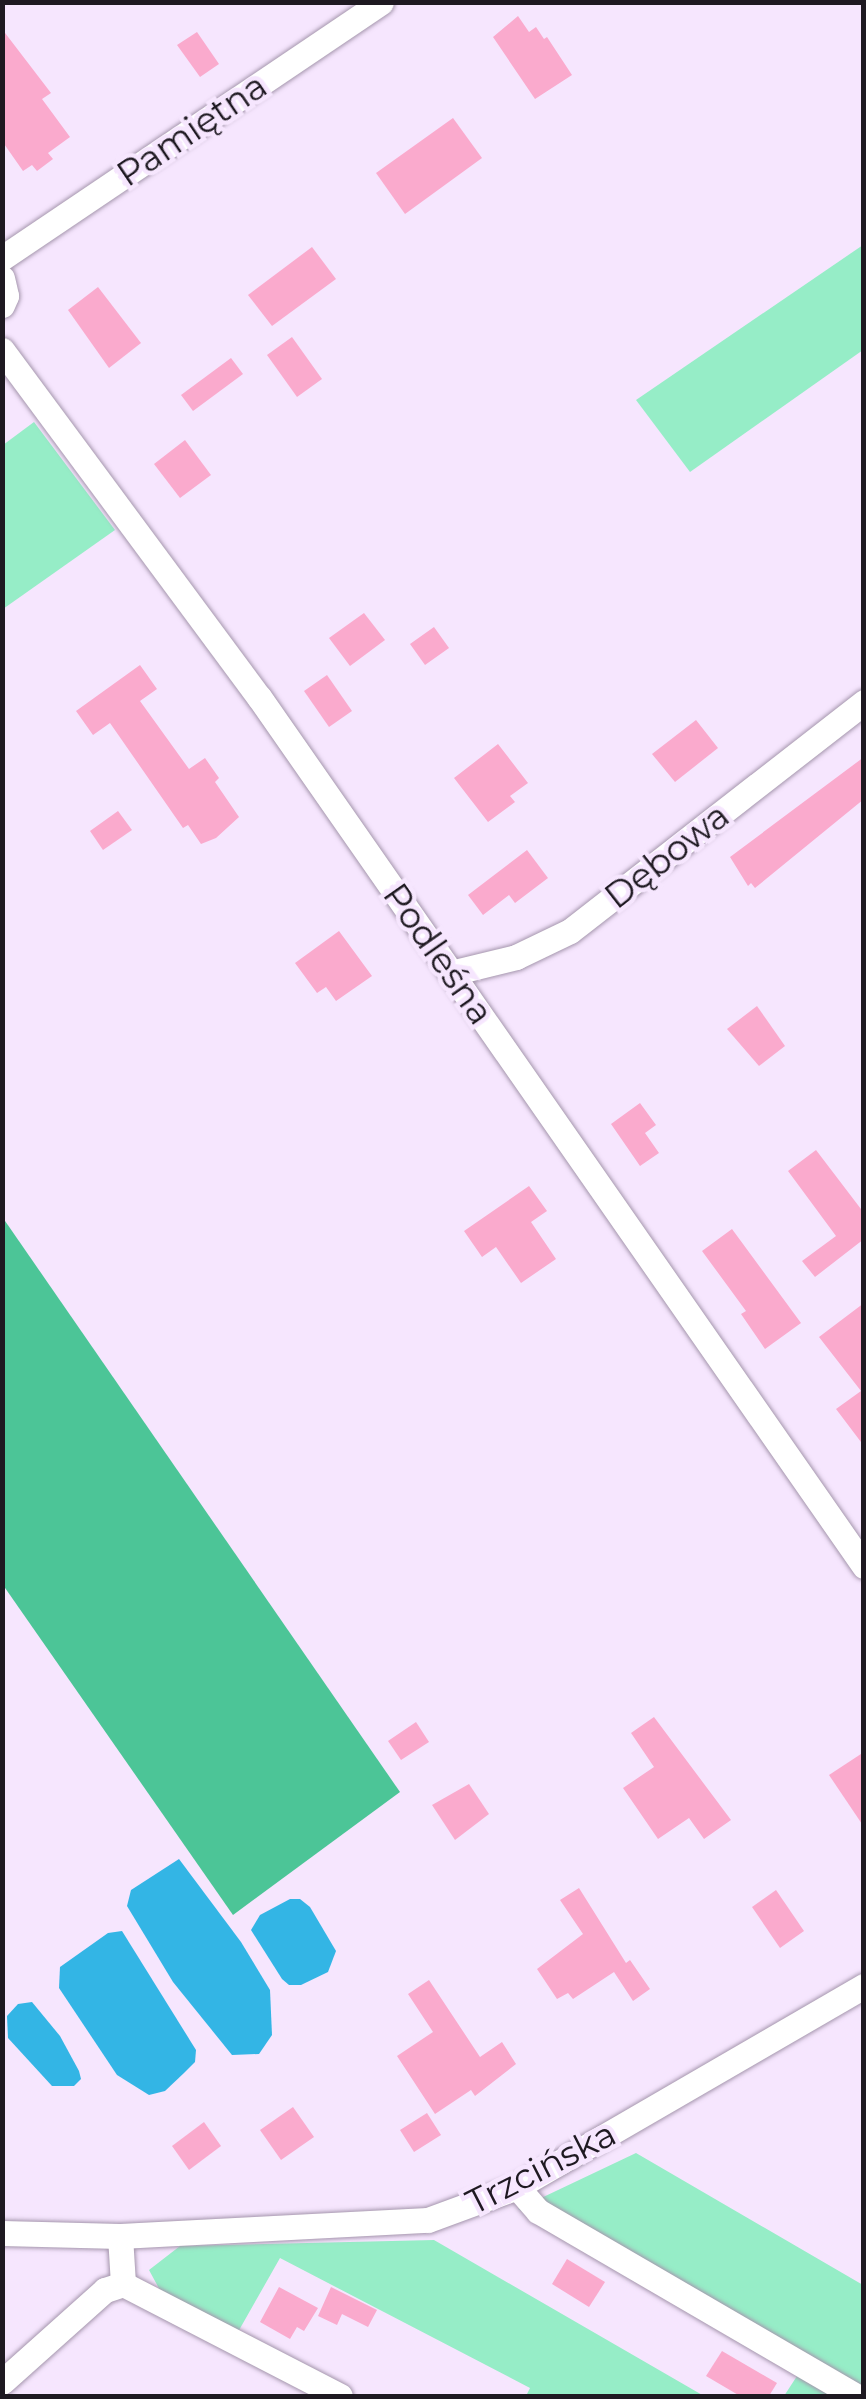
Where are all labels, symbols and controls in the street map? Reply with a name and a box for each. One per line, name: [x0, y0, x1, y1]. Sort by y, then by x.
street label: Pamiętna: [109, 65, 275, 195]
street label: Dębowa: [597, 795, 737, 917]
street label: Podleśna: [374, 875, 502, 1033]
street label: Trzcińska: [459, 2113, 623, 2223]

